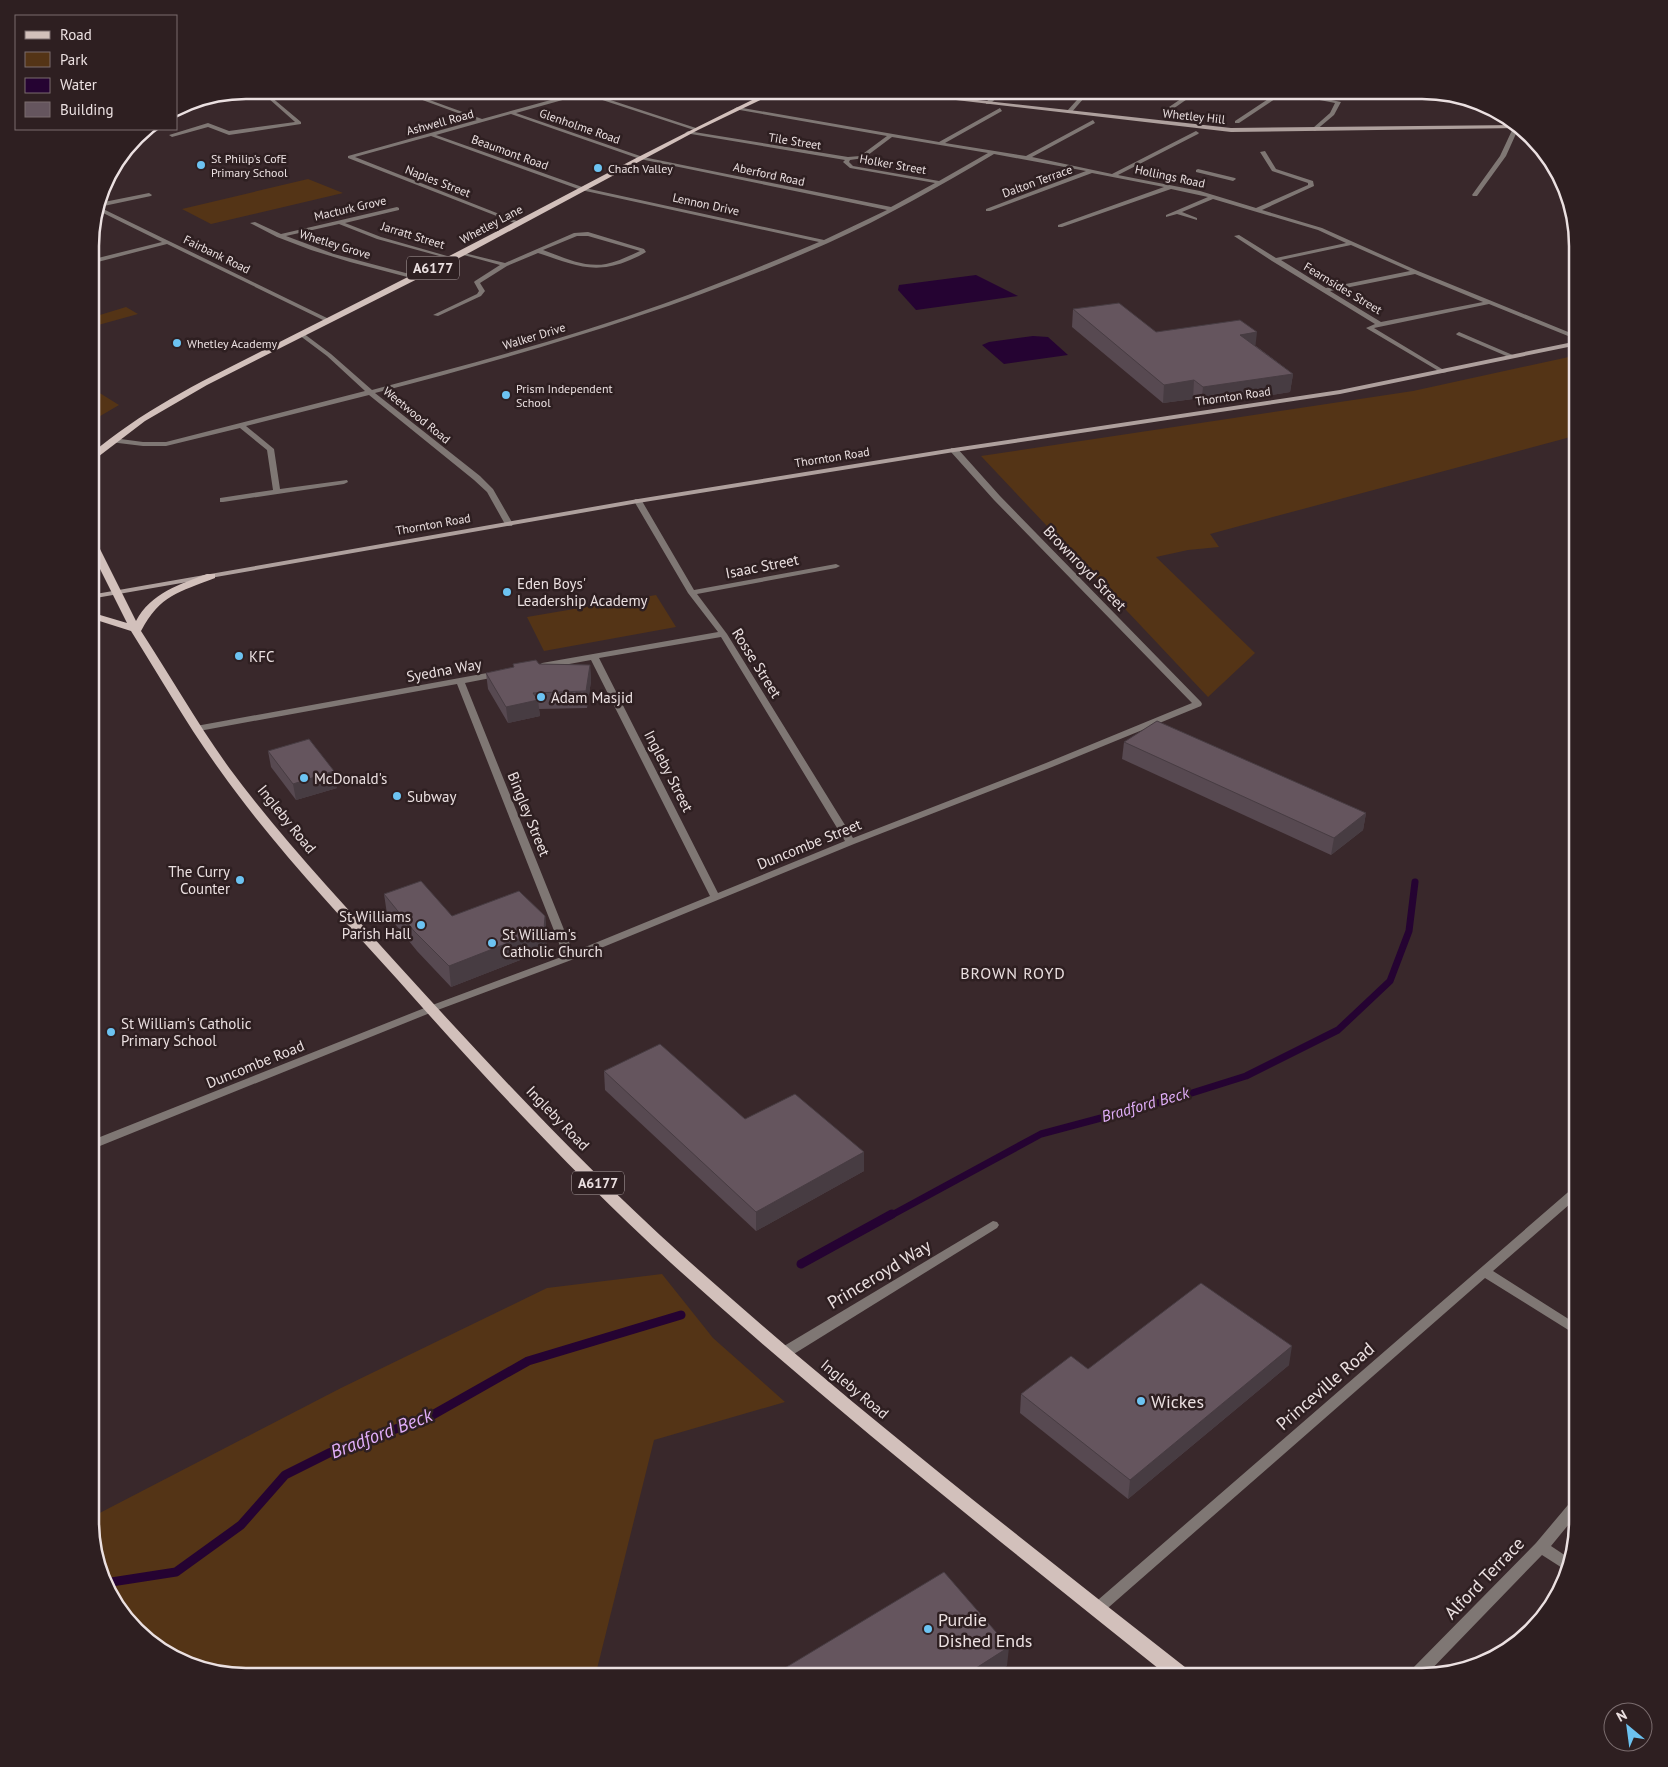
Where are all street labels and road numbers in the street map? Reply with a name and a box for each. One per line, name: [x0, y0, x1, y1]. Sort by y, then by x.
street label: Glenholme Road: [538, 105, 622, 147]
street label: Whetley Hill: [1162, 105, 1226, 127]
street label: Ashwell Road: [405, 106, 475, 138]
street label: Tile Street: [767, 129, 823, 153]
street label: Beaumont Road: [469, 131, 551, 173]
street label: Holker Street: [858, 151, 928, 177]
street label: Aberford Road: [732, 159, 806, 189]
street label: Dalton Terrace: [1000, 161, 1074, 201]
street label: Hollings Road: [1134, 161, 1206, 191]
street label: Naples Street: [403, 162, 473, 200]
street label: Lennon Drive: [671, 190, 741, 218]
street label: Macturk Grove: [312, 192, 388, 224]
street label: Whetley Lane: [457, 201, 525, 247]
street label: Jarratt Street: [379, 218, 447, 252]
street label: Whetley Grove: [298, 226, 372, 262]
street label: Fairbank Road: [181, 231, 253, 277]
road number: A6177: [407, 256, 459, 280]
street label: Fearnsides Street: [1301, 259, 1385, 317]
street label: Walker Drive: [501, 319, 567, 353]
street label: Weetwood Road: [380, 383, 454, 447]
street label: Thornton Road: [1194, 383, 1272, 409]
street label: Thornton Road: [793, 444, 871, 470]
street label: Thornton Road: [394, 510, 472, 538]
street label: Brownroyd Street: [1040, 521, 1130, 615]
street label: Isaac Street: [724, 550, 800, 582]
street label: Rosse Street: [728, 625, 786, 701]
street label: Syedna Way: [405, 654, 483, 686]
street label: Ingleby Street: [640, 727, 698, 815]
street label: Bingley Street: [503, 769, 555, 859]
street label: Ingleby Road: [254, 781, 320, 857]
street label: Duncombe Street: [754, 814, 864, 874]
street label: Duncombe Road: [203, 1036, 307, 1092]
street label: Ingleby Road: [522, 1082, 594, 1154]
road number: A6177: [572, 1172, 624, 1194]
street label: Princeroyd Way: [823, 1234, 935, 1314]
street label: Princeville Road: [1271, 1337, 1379, 1435]
street label: Ingleby Road: [817, 1355, 893, 1423]
street label: Alford Terrace: [1439, 1532, 1529, 1624]

